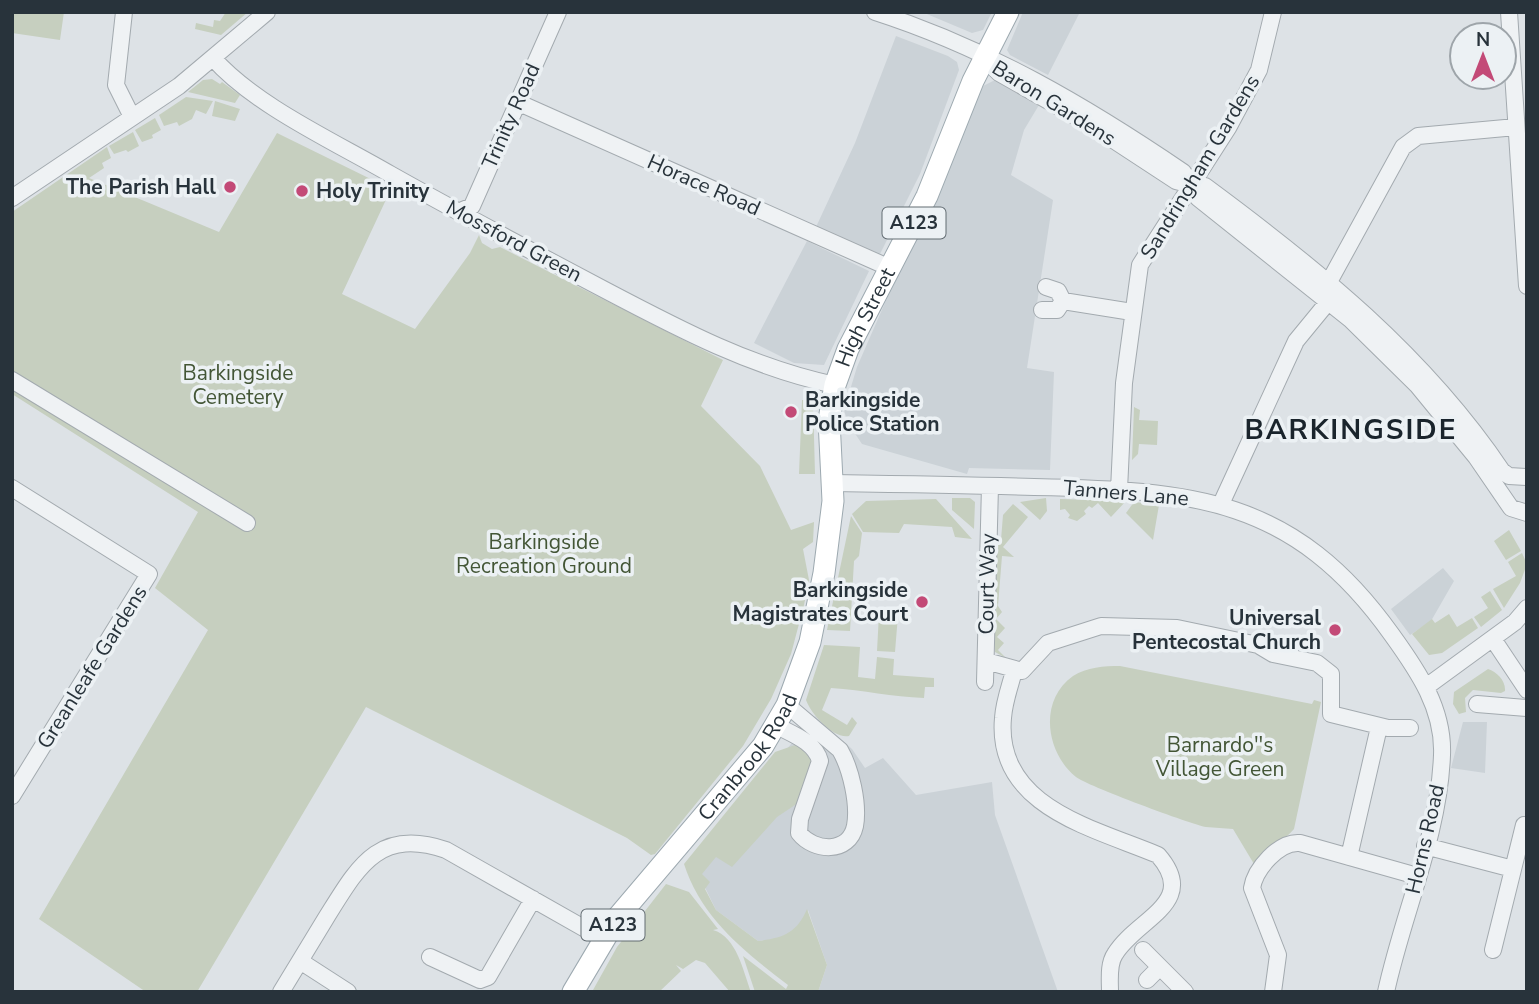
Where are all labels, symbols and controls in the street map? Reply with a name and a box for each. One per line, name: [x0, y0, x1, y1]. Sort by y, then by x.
north arrow: [1448, 21, 1518, 91]
text: N: [1476, 27, 1490, 53]
street label: Baron Gardens: [987, 54, 1121, 152]
street label: Trinity Road: [475, 59, 547, 173]
street label: Sandringham Gardens: [1134, 70, 1266, 264]
street label: Horace Road: [643, 148, 765, 222]
place label: The Parish Hall: [66, 173, 216, 201]
place label: Holy Trinity: [316, 177, 430, 205]
marker: The Parish Hall: [222, 179, 238, 195]
marker: Holy Trinity: [294, 183, 310, 199]
street label: Mossford Green: [441, 193, 587, 289]
road number: A123: [883, 208, 946, 238]
street label: High Street: [829, 262, 902, 371]
park label: Barkingside Cemetery: [183, 359, 293, 411]
place label: Barkingside Police Station: [805, 386, 940, 438]
marker: Barkingside Police Station: [783, 404, 799, 420]
district label: BARKINGSIDE: [1245, 411, 1457, 449]
street label: Tanners Lane: [1062, 474, 1190, 512]
park label: Barkingside Recreation Ground: [456, 528, 632, 580]
street label: Court Way: [972, 533, 1002, 635]
place label: Barkingside Magistrates Court: [733, 576, 909, 628]
street label: Greanleafe Gardens: [30, 580, 154, 754]
marker: Barkingside Magistrates Court: [914, 594, 930, 610]
place label: Universal Pentecostal Church: [1132, 604, 1321, 656]
marker: Universal Pentecostal Church: [1327, 622, 1343, 638]
street label: Cranbrook Road: [692, 690, 804, 827]
park label: Barnardo''s Village Green: [1155, 731, 1284, 783]
street label: Horns Road: [1399, 782, 1451, 896]
road number: A123: [582, 909, 644, 940]

